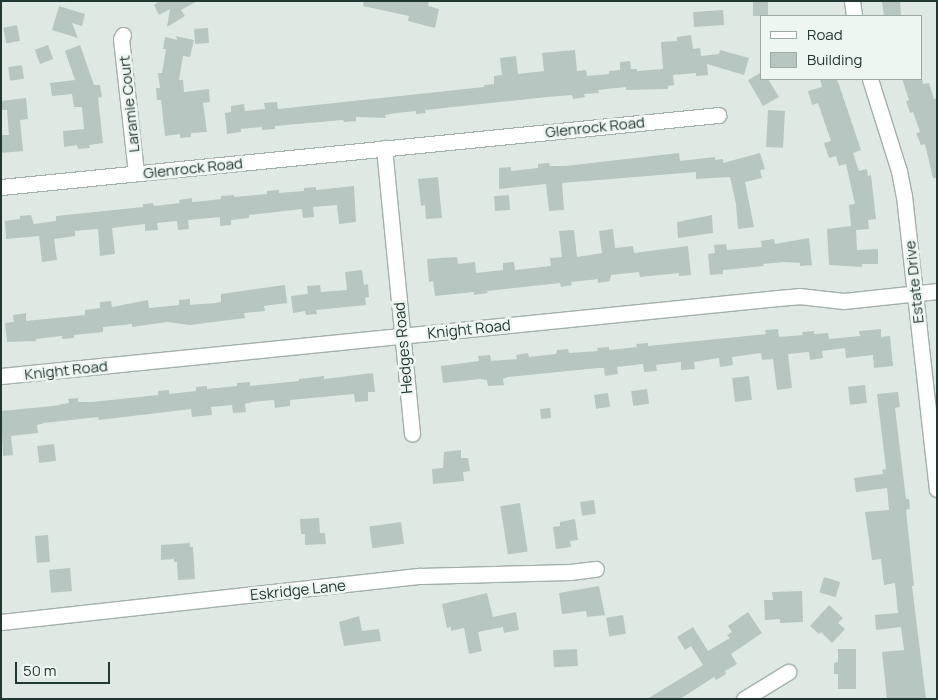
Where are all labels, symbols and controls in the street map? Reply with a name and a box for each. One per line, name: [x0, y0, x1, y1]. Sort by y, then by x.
legend: [760, 15, 923, 80]
text: Road: [807, 24, 843, 45]
text: Building: [807, 49, 862, 70]
street label: Laramie Court: [115, 55, 143, 153]
street label: Glenrock Road: [544, 113, 646, 141]
street label: Glenrock Road: [142, 154, 244, 182]
street label: Estate Drive: [901, 240, 927, 324]
street label: Hedges Road: [390, 301, 416, 395]
street label: Knight Road: [426, 316, 512, 342]
street label: Knight Road: [23, 357, 109, 383]
street label: Eskridge Lane: [249, 576, 347, 604]
scale bar: [18, 652, 112, 684]
text: 50 m: [23, 660, 57, 681]

